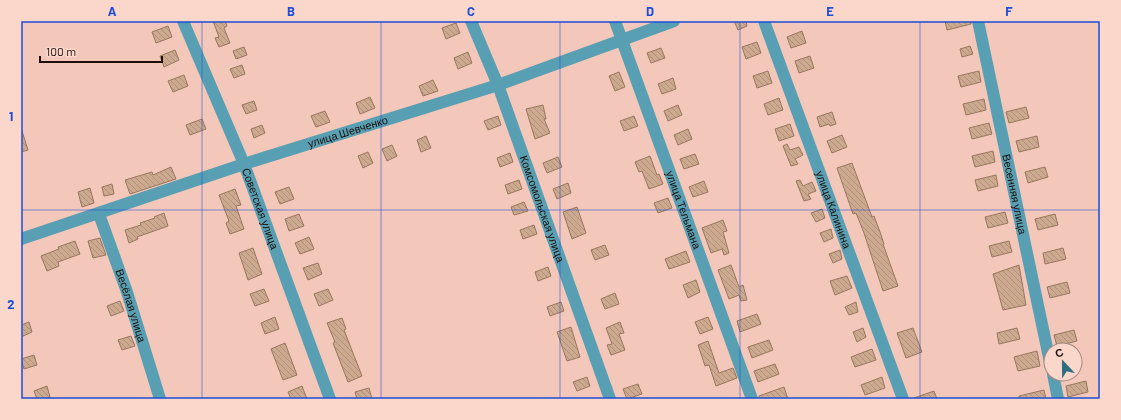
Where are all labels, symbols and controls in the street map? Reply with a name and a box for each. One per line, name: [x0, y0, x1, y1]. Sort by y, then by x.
text: A: [108, 3, 117, 19]
text: B: [287, 3, 295, 19]
text: C: [467, 3, 475, 19]
text: D: [646, 3, 654, 19]
text: E: [826, 3, 834, 19]
text: F: [1005, 3, 1013, 19]
scale bar: [40, 38, 162, 64]
text: 100 m: [46, 44, 76, 58]
text: 1: [9, 108, 13, 124]
street label: улица Шевченко: [306, 113, 389, 150]
street label: Весенняя улица: [1000, 153, 1030, 236]
street label: Комсомольская улица: [518, 154, 568, 265]
street label: Советская улица: [240, 166, 282, 252]
street label: улица Тельмана: [664, 169, 704, 252]
street label: улица Калинина: [814, 169, 854, 251]
street label: Весёлая улица: [113, 267, 149, 344]
text: 2: [7, 296, 15, 312]
north arrow: [1043, 342, 1083, 382]
text: С: [1053, 345, 1065, 360]

